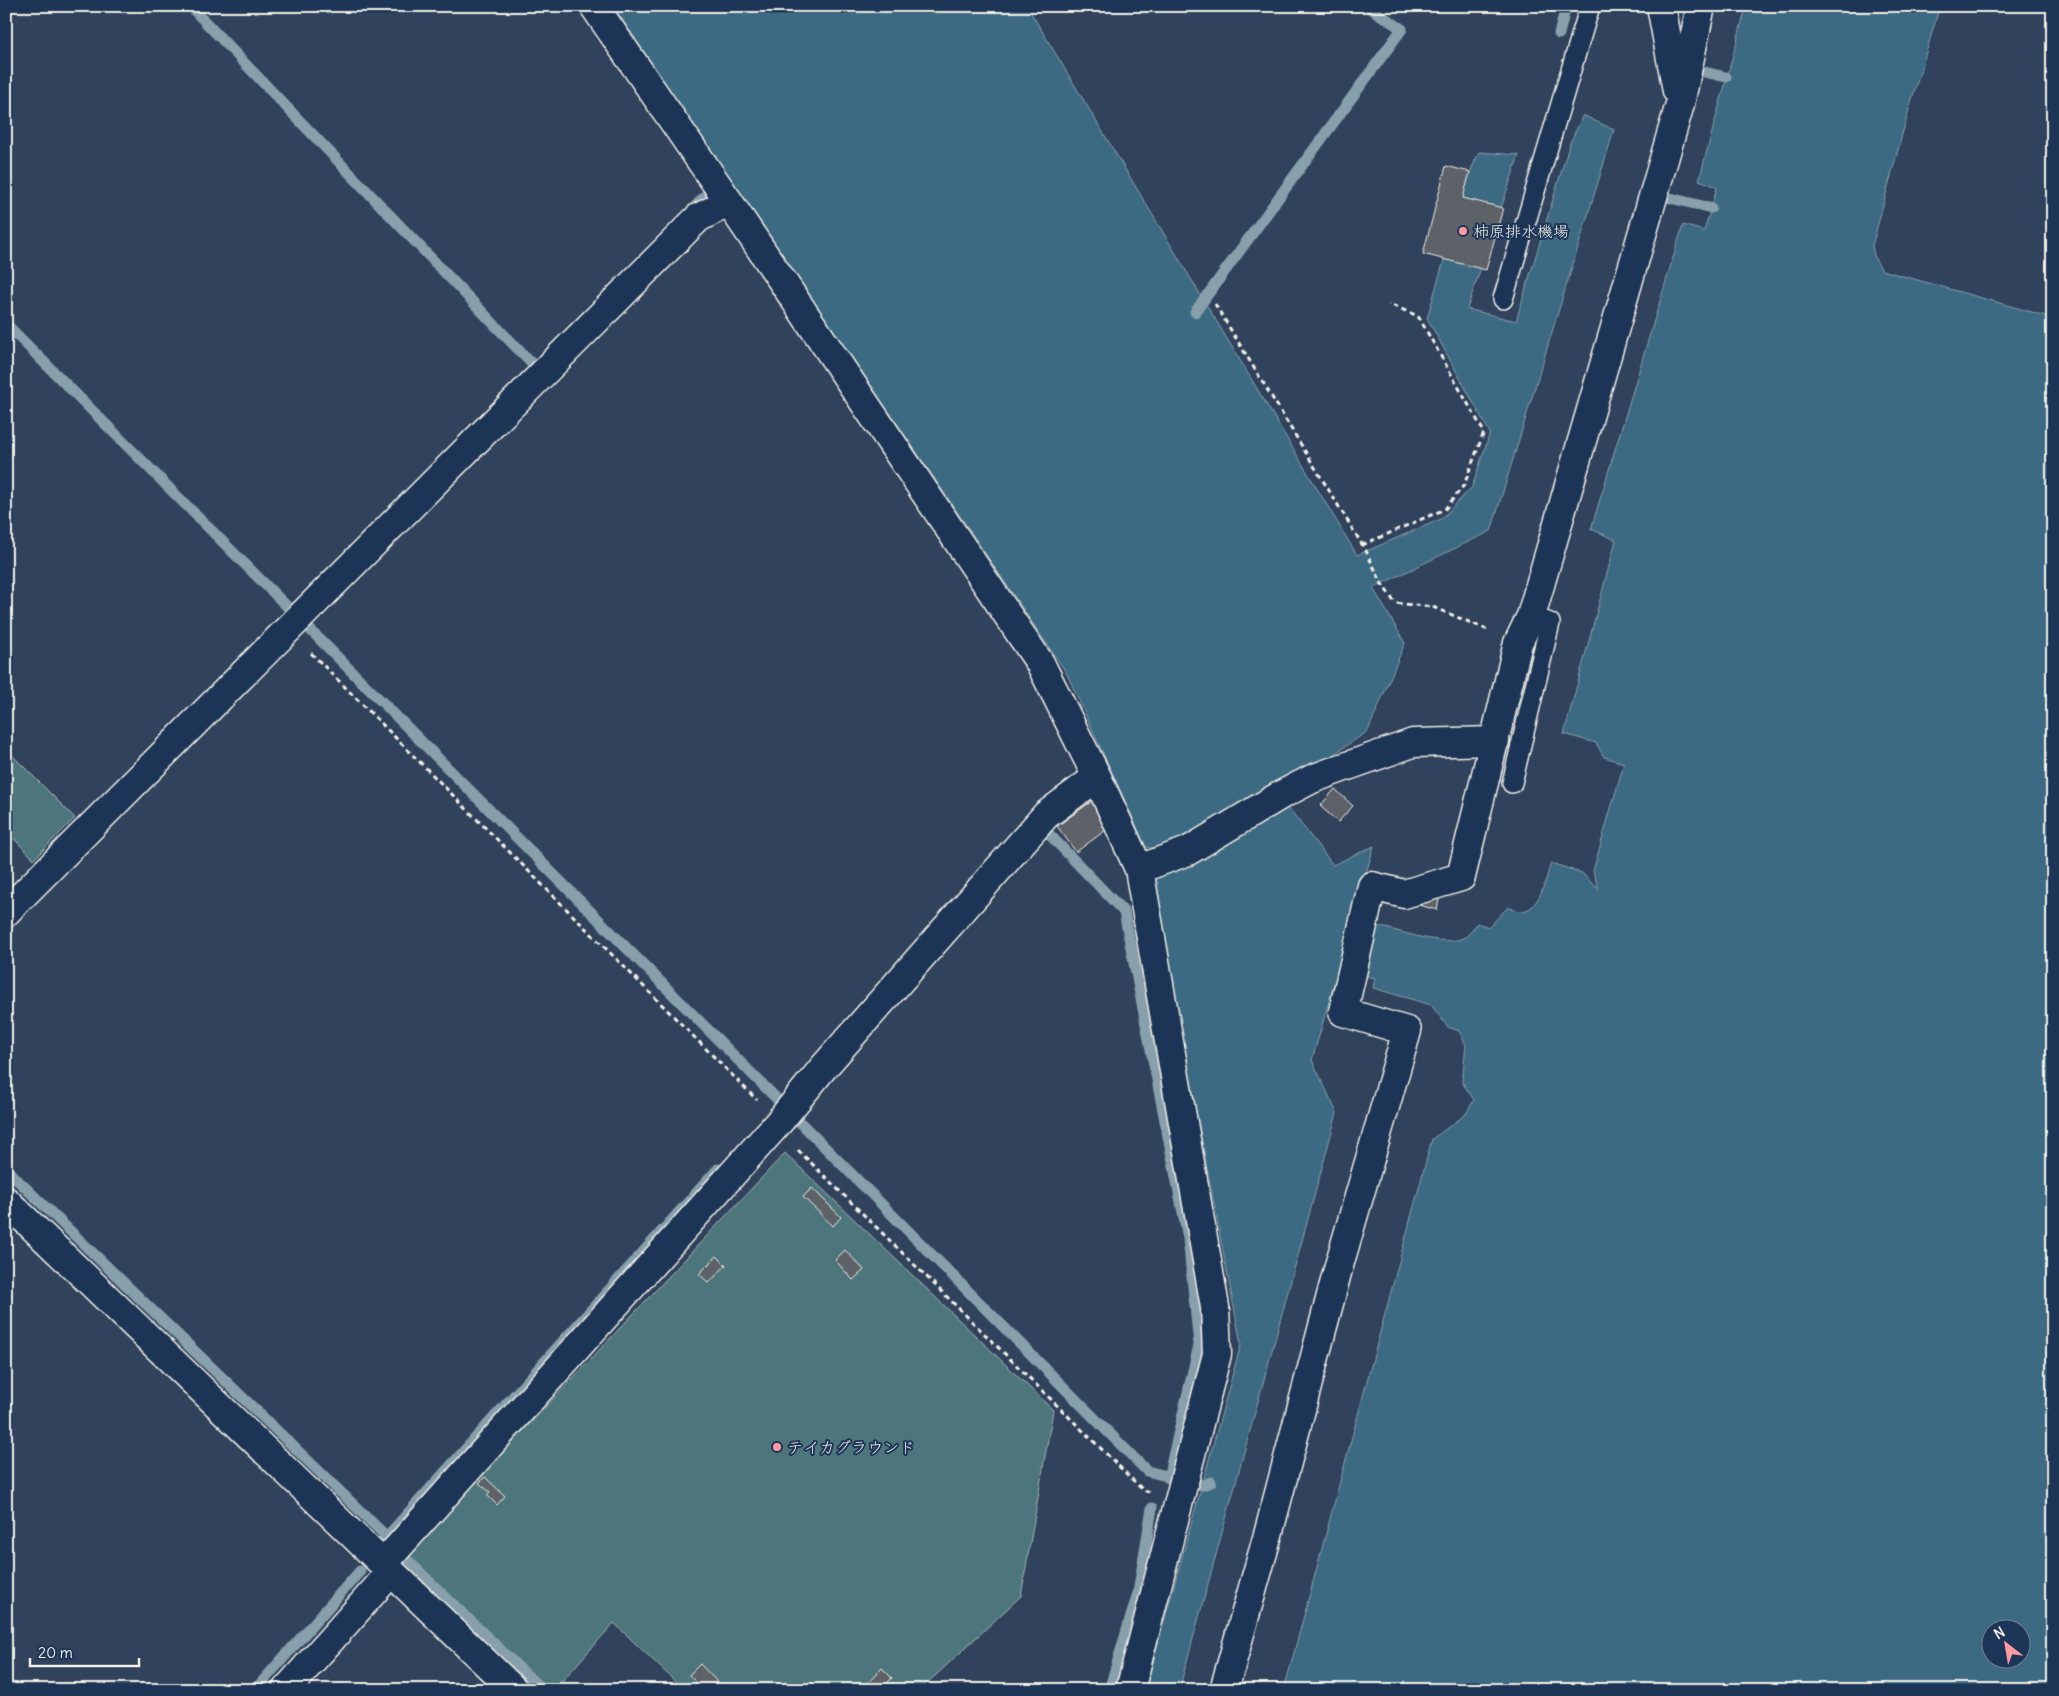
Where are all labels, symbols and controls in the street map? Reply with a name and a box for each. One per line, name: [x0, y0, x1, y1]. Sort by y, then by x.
place label: 柿原排水機場: [1473, 221, 1569, 241]
marker: 柿原排水機場: [1457, 225, 1469, 237]
place label: テイカグラウンド: [787, 1437, 915, 1457]
marker: テイカグラウンド: [771, 1441, 783, 1453]
north arrow: [1982, 1618, 2032, 1668]
text: N: [1991, 1623, 2008, 1643]
scale bar: [30, 1636, 139, 1668]
text: 20 m: [38, 1643, 73, 1662]

